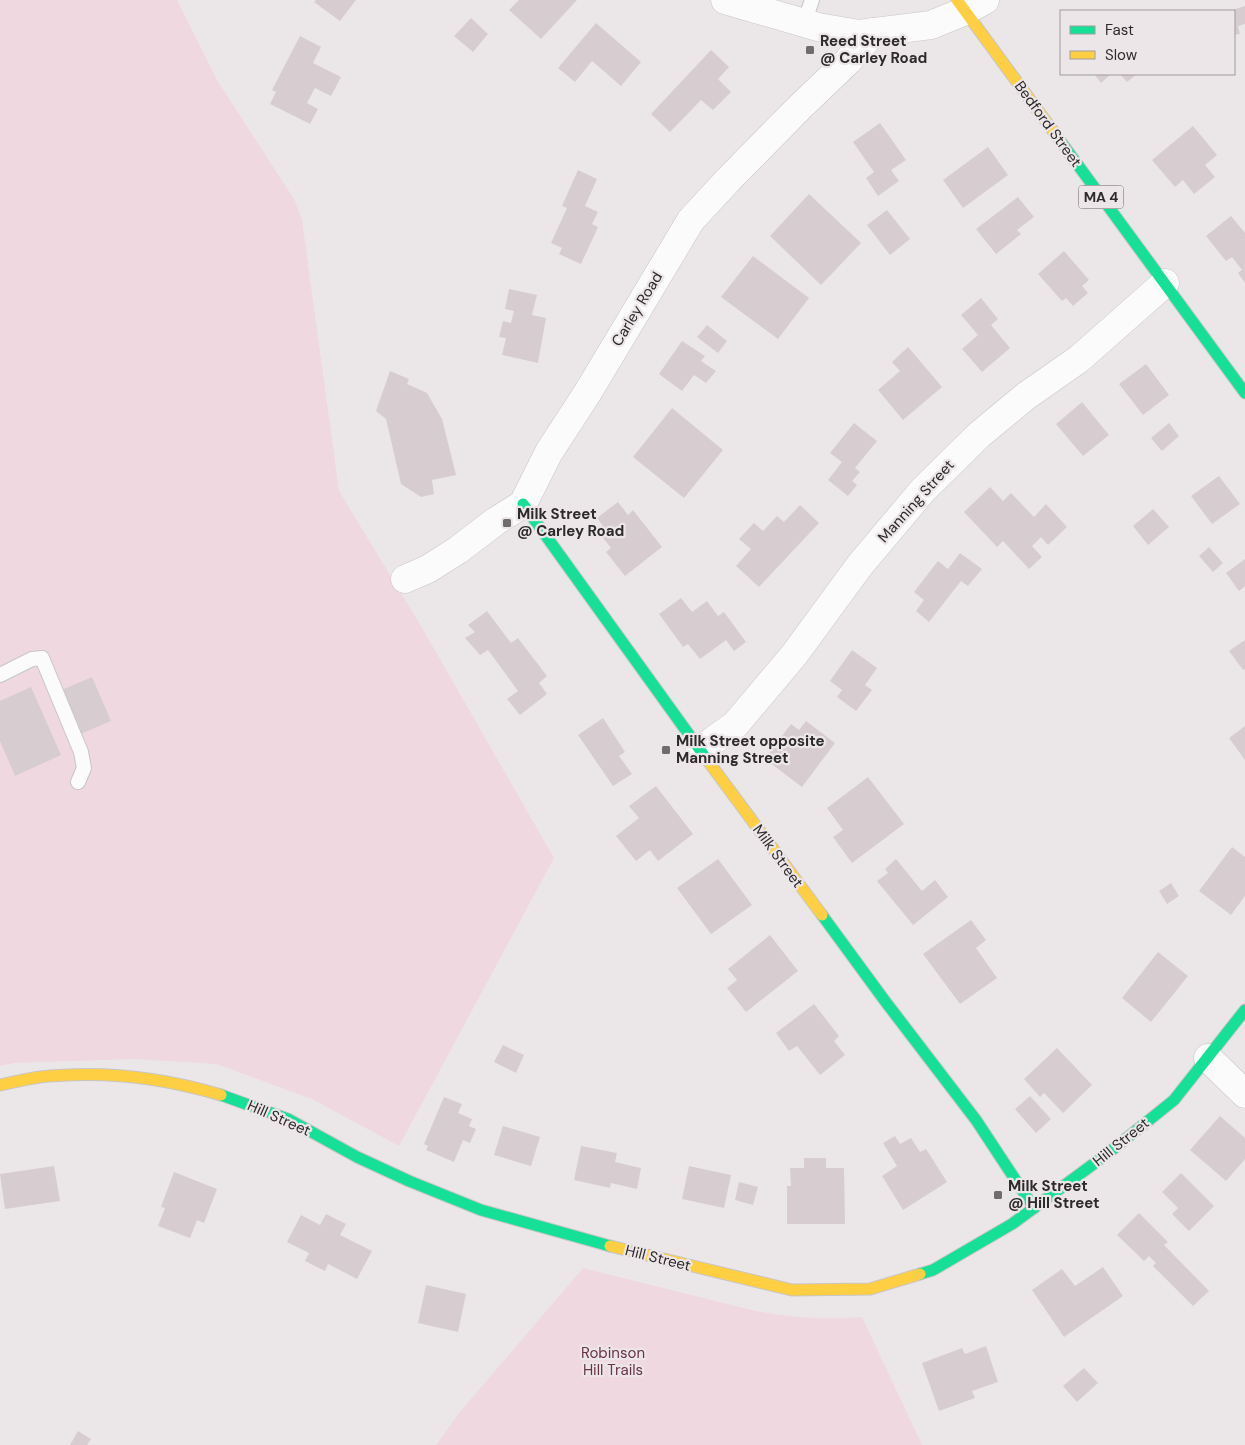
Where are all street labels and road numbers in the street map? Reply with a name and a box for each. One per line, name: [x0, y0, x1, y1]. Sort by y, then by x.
street label: Bedford Street: [1010, 77, 1086, 171]
road number: MA 4: [1078, 186, 1124, 208]
street label: Carley Road: [607, 268, 667, 350]
street label: Manning Street: [873, 455, 959, 547]
street label: Milk Street: [748, 820, 808, 892]
street label: Hill Street: [244, 1095, 314, 1141]
street label: Hill Street: [1089, 1113, 1153, 1171]
street label: Hill Street: [623, 1240, 693, 1276]

